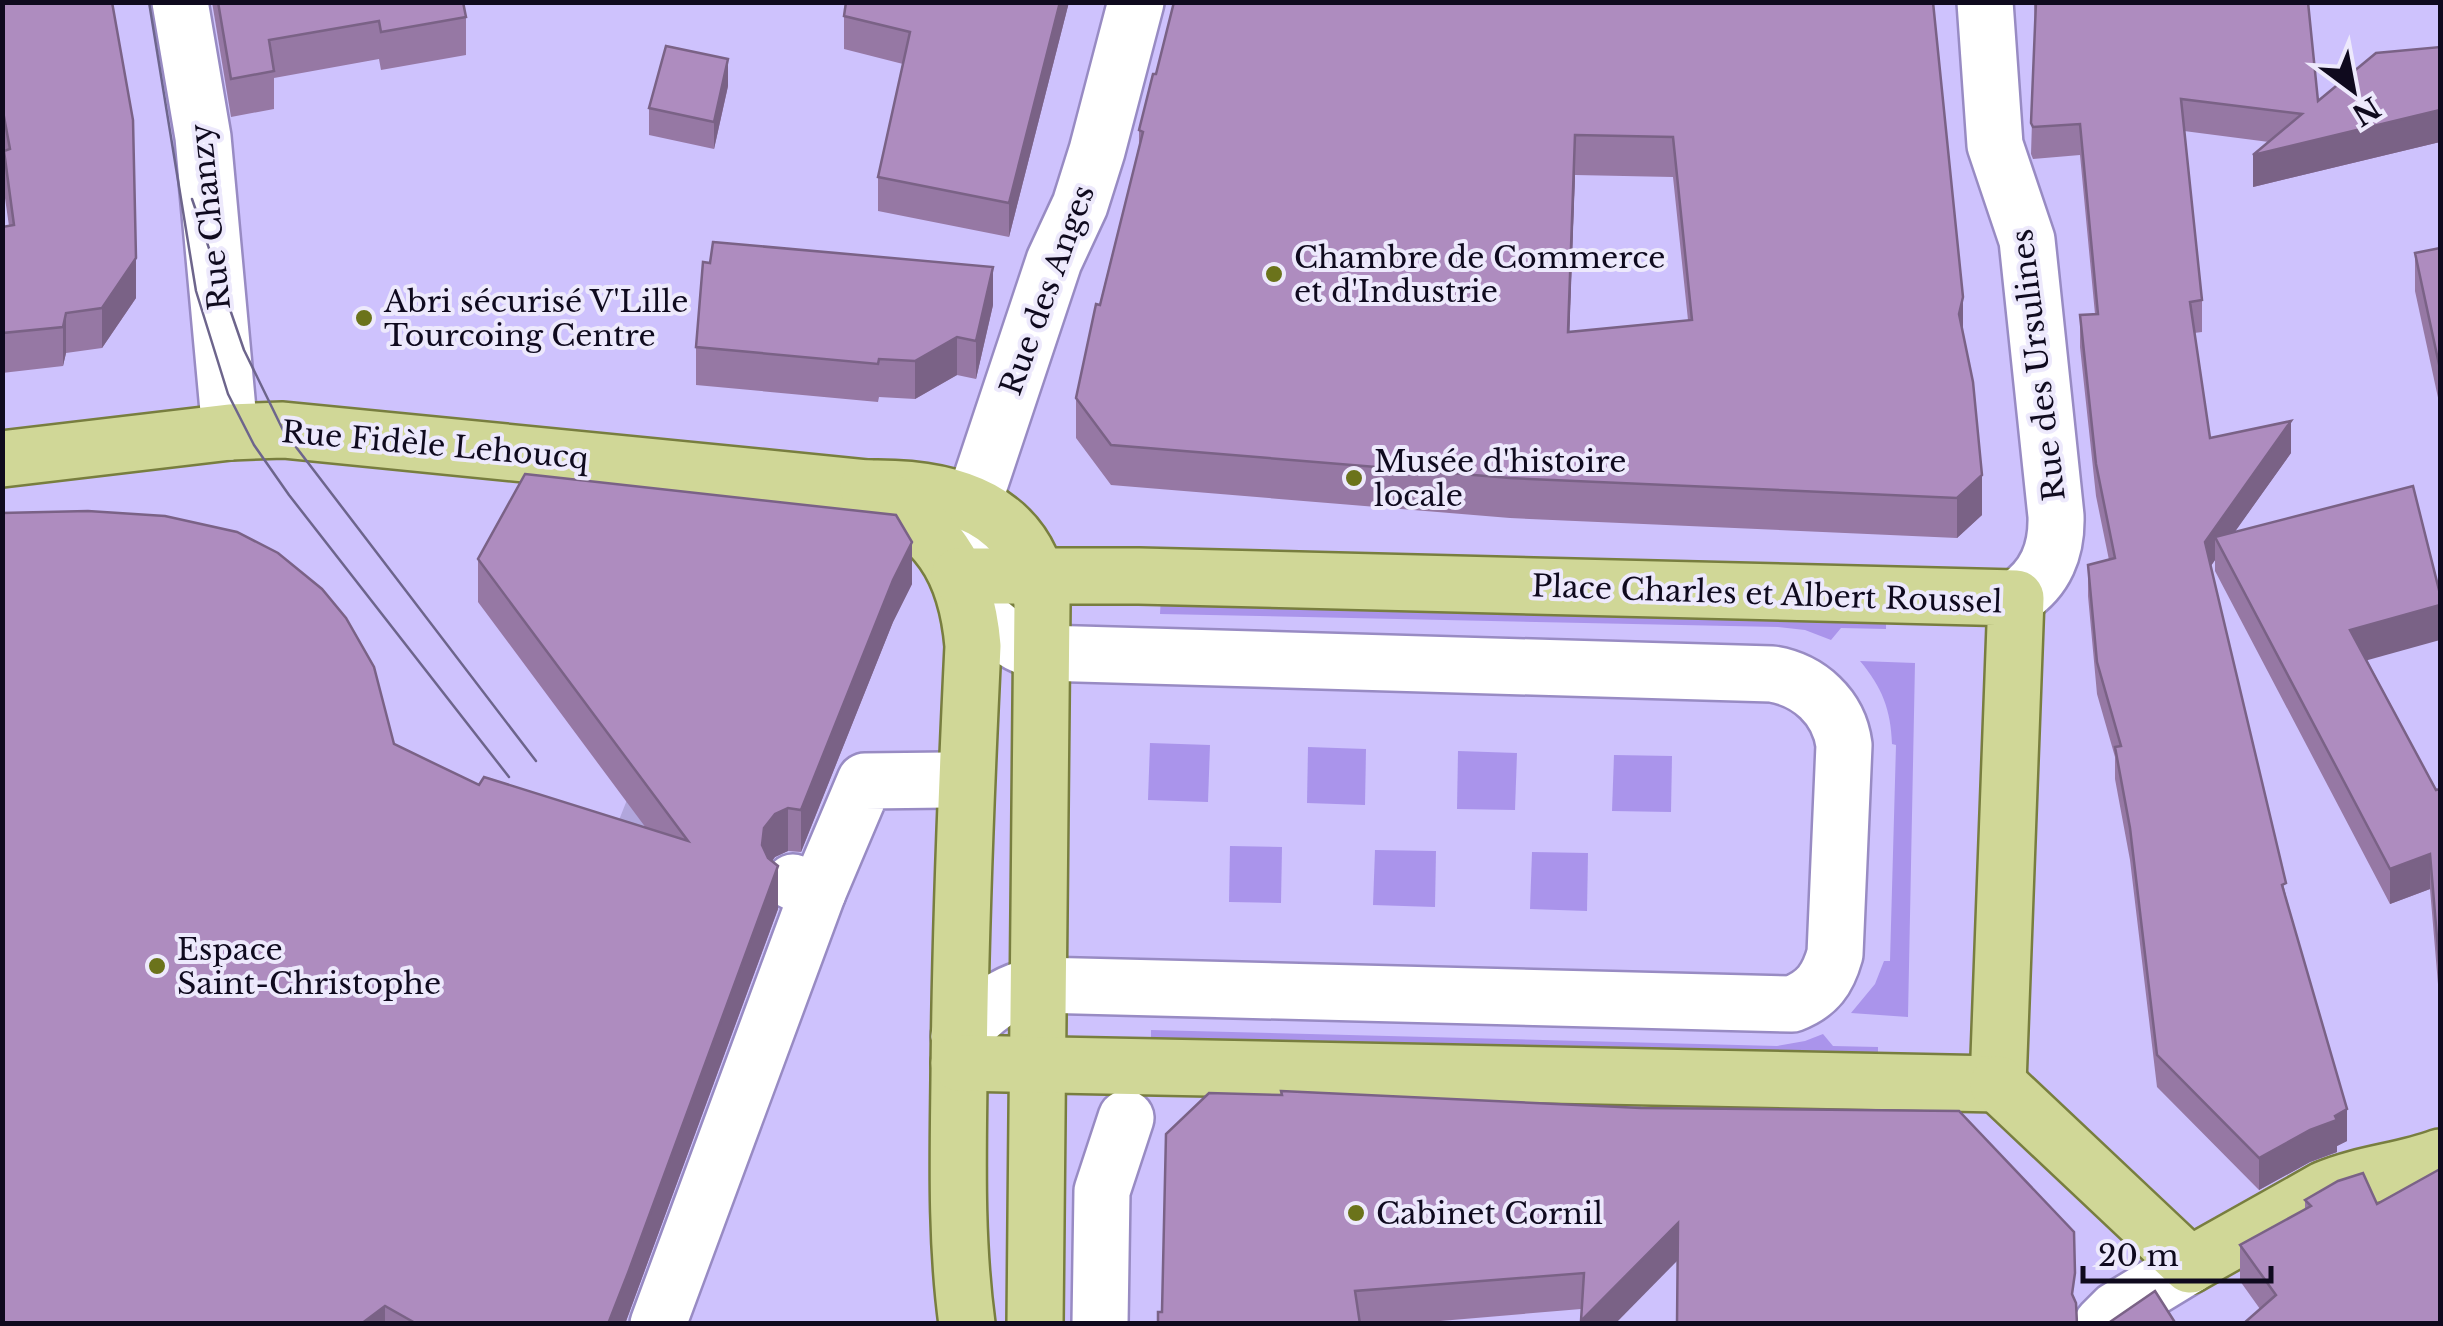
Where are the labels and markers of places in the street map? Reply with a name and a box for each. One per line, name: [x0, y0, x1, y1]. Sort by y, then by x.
place label: Chambre de Commerce et d'Industrie: [1294, 239, 1665, 310]
marker: Chambre de Commerce et d'Industrie: [1263, 263, 1285, 285]
place label: Abri sécurisé V'Lille Tourcoing Centre: [383, 283, 688, 354]
marker: Abri sécurisé V'Lille Tourcoing Centre: [353, 307, 375, 329]
place label: Musée d'histoire locale: [1374, 443, 1626, 514]
marker: Musée d'histoire locale: [1343, 467, 1365, 489]
place label: Espace Saint-Christophe: [177, 931, 441, 1002]
marker: Espace Saint-Christophe: [146, 955, 168, 977]
place label: Cabinet Cornil: [1376, 1195, 1603, 1232]
marker: Cabinet Cornil: [1345, 1202, 1367, 1224]

